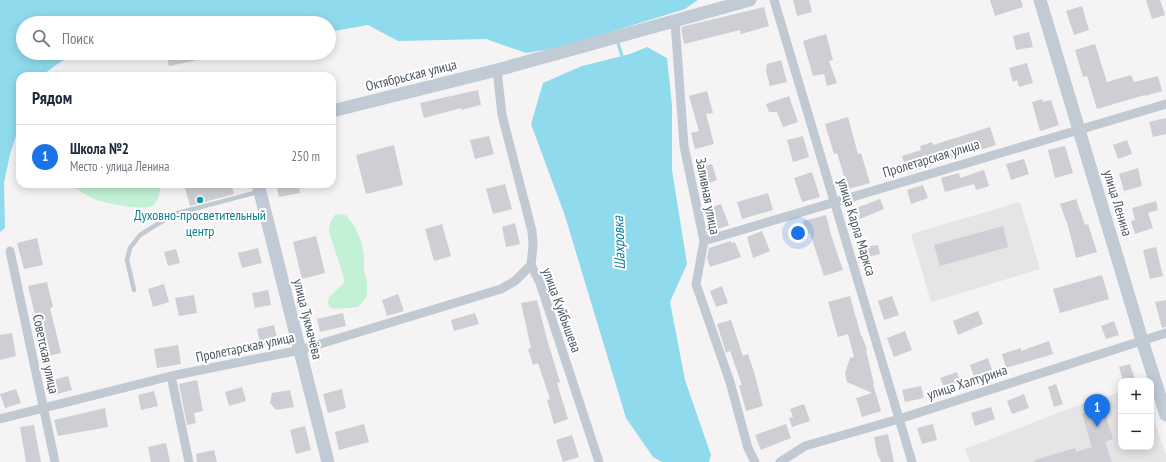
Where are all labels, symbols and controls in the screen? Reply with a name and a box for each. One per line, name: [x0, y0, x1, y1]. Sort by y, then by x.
search box: [16, 16, 336, 60]
icon: search: [30, 27, 52, 49]
text: Поиск: [62, 29, 94, 48]
street label: Октябрьская улица: [364, 55, 458, 95]
text: Рядом: [32, 87, 72, 109]
street label: Пролетарская улица: [880, 135, 982, 181]
text: Школа №2: [70, 139, 129, 158]
text: 1: [42, 148, 48, 165]
text: 250 m: [291, 148, 320, 165]
street label: Заливная улица: [692, 156, 724, 236]
text: Место · улица Ленина: [70, 158, 169, 175]
street label: улица Ленина: [1099, 168, 1137, 238]
street label: улица Карла Маркса: [834, 176, 880, 278]
marker: Духовно-просветительный центр: [195, 195, 205, 205]
place label: Духовно-просветительный центр: [134, 206, 266, 240]
water label: Шахровка: [608, 215, 629, 270]
your location: [788, 223, 808, 243]
street label: улица Куйбышева: [538, 265, 586, 355]
street label: улица Тукмачёва: [289, 277, 327, 361]
street label: Советская улица: [29, 313, 63, 395]
street label: Пролетарская улица: [194, 328, 296, 366]
street label: улица Халтурина: [925, 361, 1009, 403]
map controls: [1118, 378, 1154, 450]
button: +: [1118, 378, 1154, 414]
pin: 1: [1084, 394, 1110, 427]
button: −: [1118, 414, 1154, 450]

